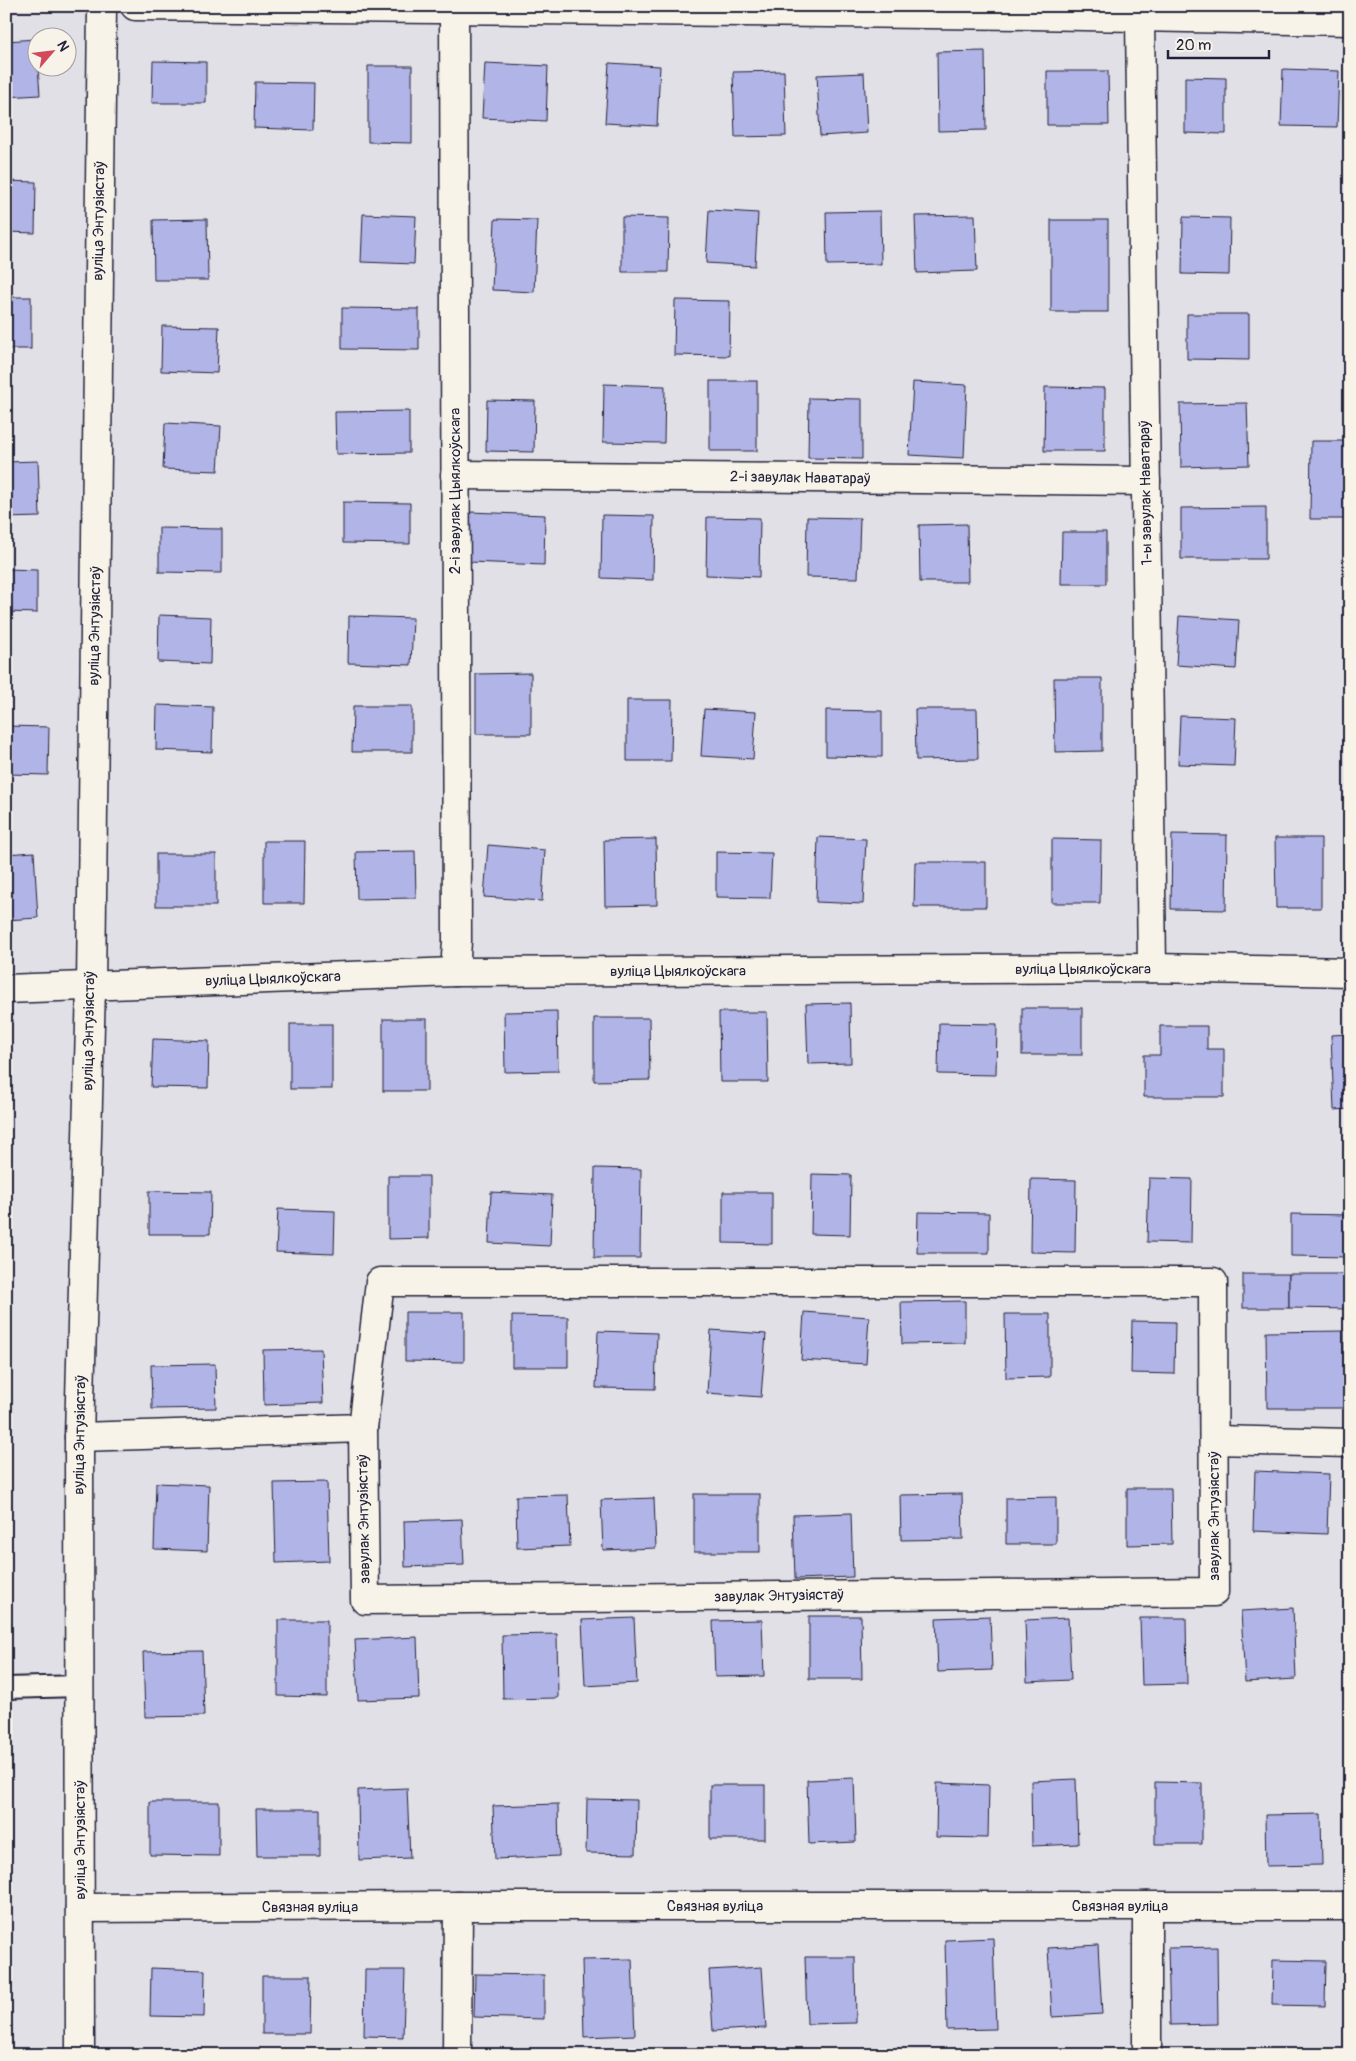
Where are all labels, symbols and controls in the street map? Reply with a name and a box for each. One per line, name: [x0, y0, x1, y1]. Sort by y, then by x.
north arrow: [28, 28, 78, 78]
scale bar: [1168, 28, 1270, 60]
text: 20 m: [1176, 36, 1211, 55]
text: N: [53, 38, 73, 54]
street label: вуліца Энтузіястаў: [88, 161, 110, 281]
street label: 2-і завулак Цыялкоўскага: [446, 408, 465, 574]
street label: 1-ы завулак Наватараў: [1135, 420, 1157, 566]
street label: 2-і завулак Наватараў: [730, 467, 871, 489]
street label: вуліца Энтузіястаў: [84, 566, 106, 686]
street label: вуліца Цыялкоўскага: [1015, 960, 1151, 979]
street label: вуліца Цыялкоўскага: [610, 962, 746, 981]
street label: вуліца Цыялкоўскага: [205, 967, 341, 991]
street label: вуліца Энтузіястаў: [78, 971, 100, 1091]
street label: вуліца Энтузіястаў: [69, 1375, 91, 1495]
street label: завулак Энтузіястаў: [1205, 1451, 1224, 1581]
street label: завулак Энтузіястаў: [353, 1454, 375, 1584]
street label: завулак Энтузіястаў: [714, 1585, 844, 1607]
street label: вуліца Энтузіястаў: [71, 1780, 90, 1900]
street label: Связная вуліца: [667, 1897, 763, 1916]
street label: Связная вуліца: [1072, 1897, 1168, 1916]
street label: Связная вуліца: [262, 1898, 358, 1917]

